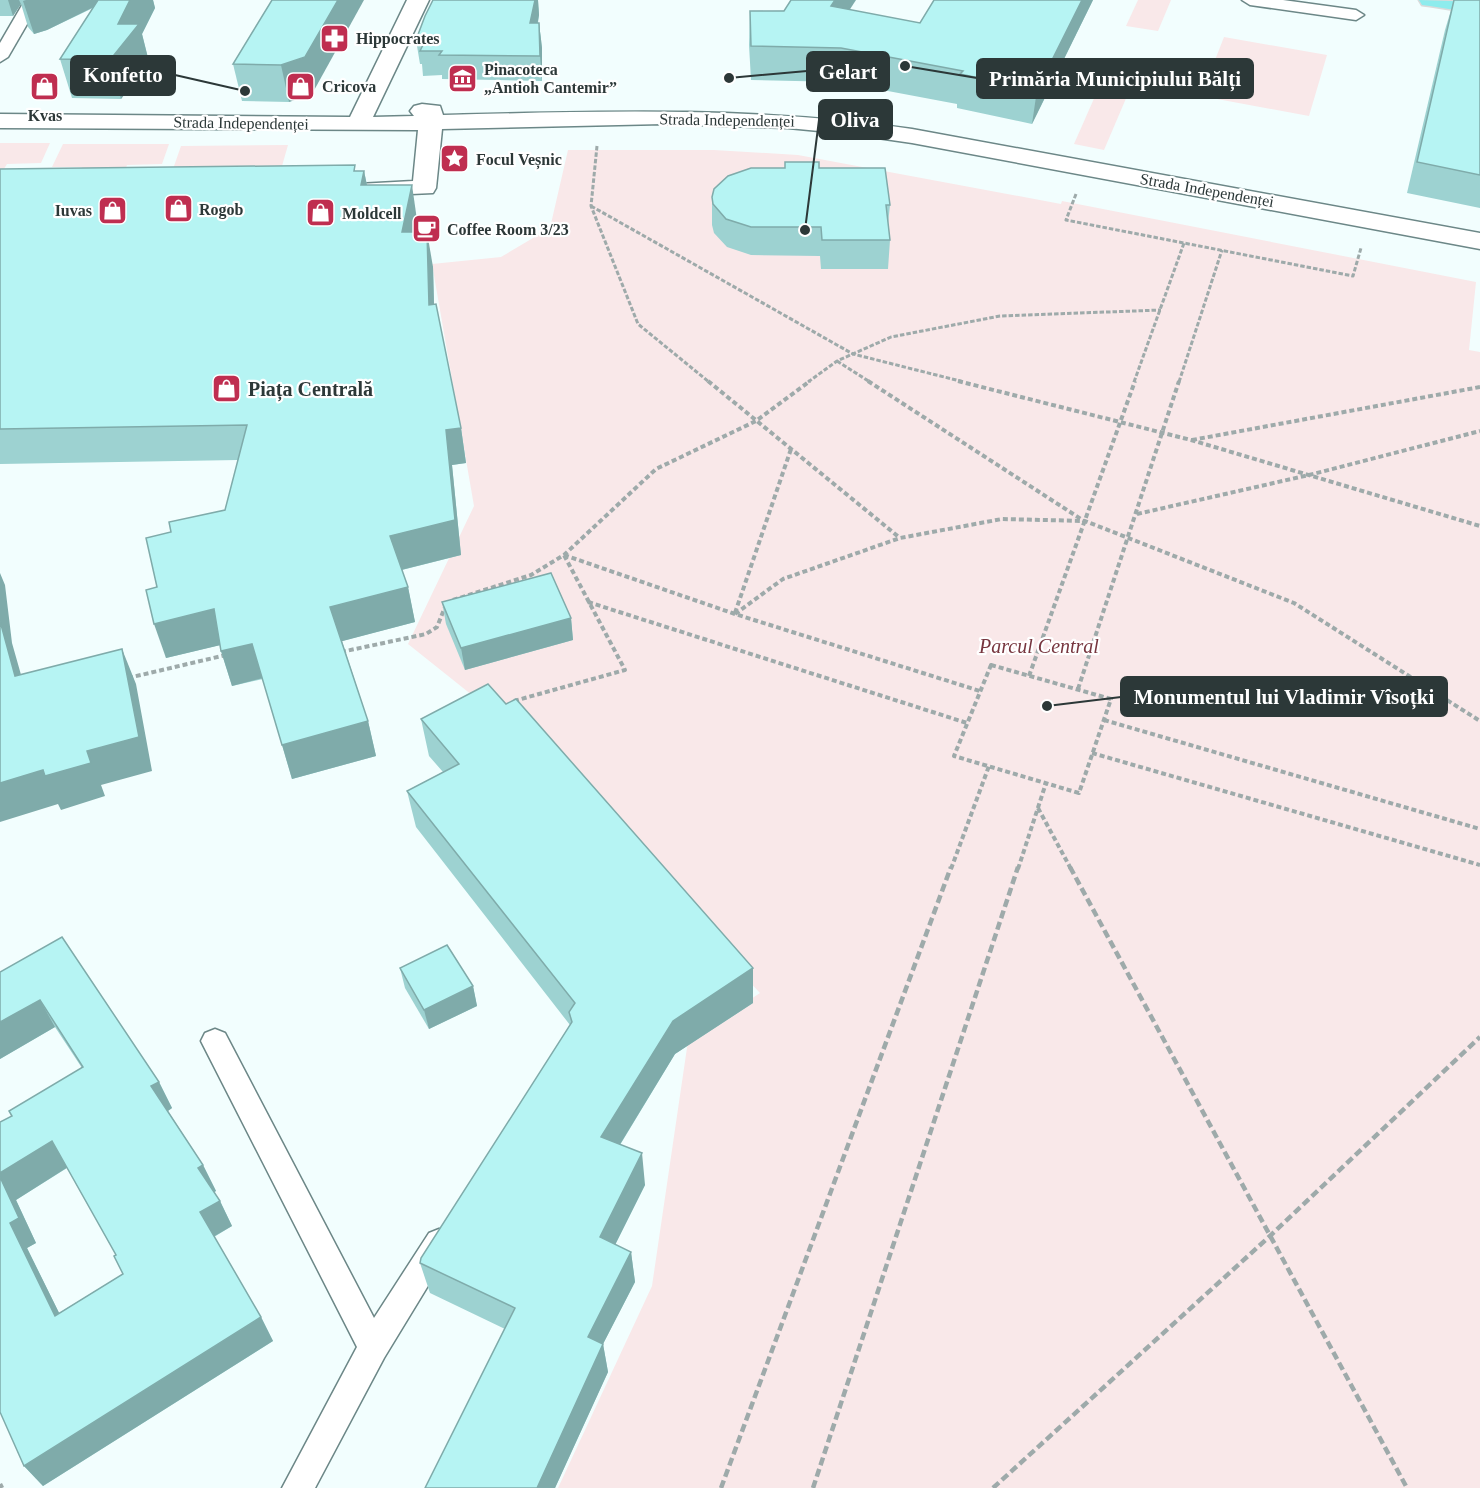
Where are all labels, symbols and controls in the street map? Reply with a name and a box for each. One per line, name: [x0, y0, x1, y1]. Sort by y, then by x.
pharmacy icon: Hippocrates: [319, 22, 351, 54]
place label: Hippocrates: [356, 30, 440, 48]
callout: Gelart: [807, 52, 889, 91]
callout: Konfetto: [71, 56, 175, 95]
callout: Primăria Municipiului Bălți: [977, 59, 1253, 98]
text: Gelart: [819, 60, 877, 84]
place label: Pinacoteca „Antioh Cantemir”: [484, 61, 617, 96]
museum icon: Pinacoteca „Antioh Cantemir”: [447, 62, 479, 94]
text: Konfetto: [83, 63, 163, 87]
text: Primăria Municipiului Bălți: [989, 67, 1241, 92]
shop icon: Cricova: [285, 70, 317, 102]
shop icon: Kvas: [29, 71, 61, 103]
place label: Cricova: [322, 78, 376, 95]
callout: Oliva: [819, 100, 892, 139]
place label: Kvas: [28, 107, 62, 124]
text: Oliva: [830, 108, 880, 132]
street label: Strada Independenței: [659, 110, 795, 131]
street label: Strada Independenței: [173, 113, 309, 134]
place icon: Focul Veșnic: [439, 143, 471, 175]
place label: Focul Veșnic: [476, 151, 562, 170]
street label: Strada Independenței: [1139, 170, 1276, 211]
shop icon: Rogob: [162, 193, 194, 225]
shop icon: Iuvas: [97, 194, 129, 226]
shop icon: Moldcell: [305, 197, 337, 229]
place label: Rogob: [199, 201, 244, 219]
place label: Iuvas: [55, 202, 92, 219]
place label: Moldcell: [342, 205, 402, 222]
cafe icon: Coffee Room 3/23: [410, 213, 442, 245]
place label: Coffee Room 3/23: [447, 221, 569, 238]
shop icon: Piața Centrală: [211, 373, 243, 405]
place label: Piața Centrală: [248, 378, 373, 402]
park label: Parcul Central: [978, 635, 1099, 657]
callout: Monumentul lui Vladimir Vîsoțki: [1121, 677, 1447, 716]
text: Monumentul lui Vladimir Vîsoțki: [1134, 685, 1434, 710]

